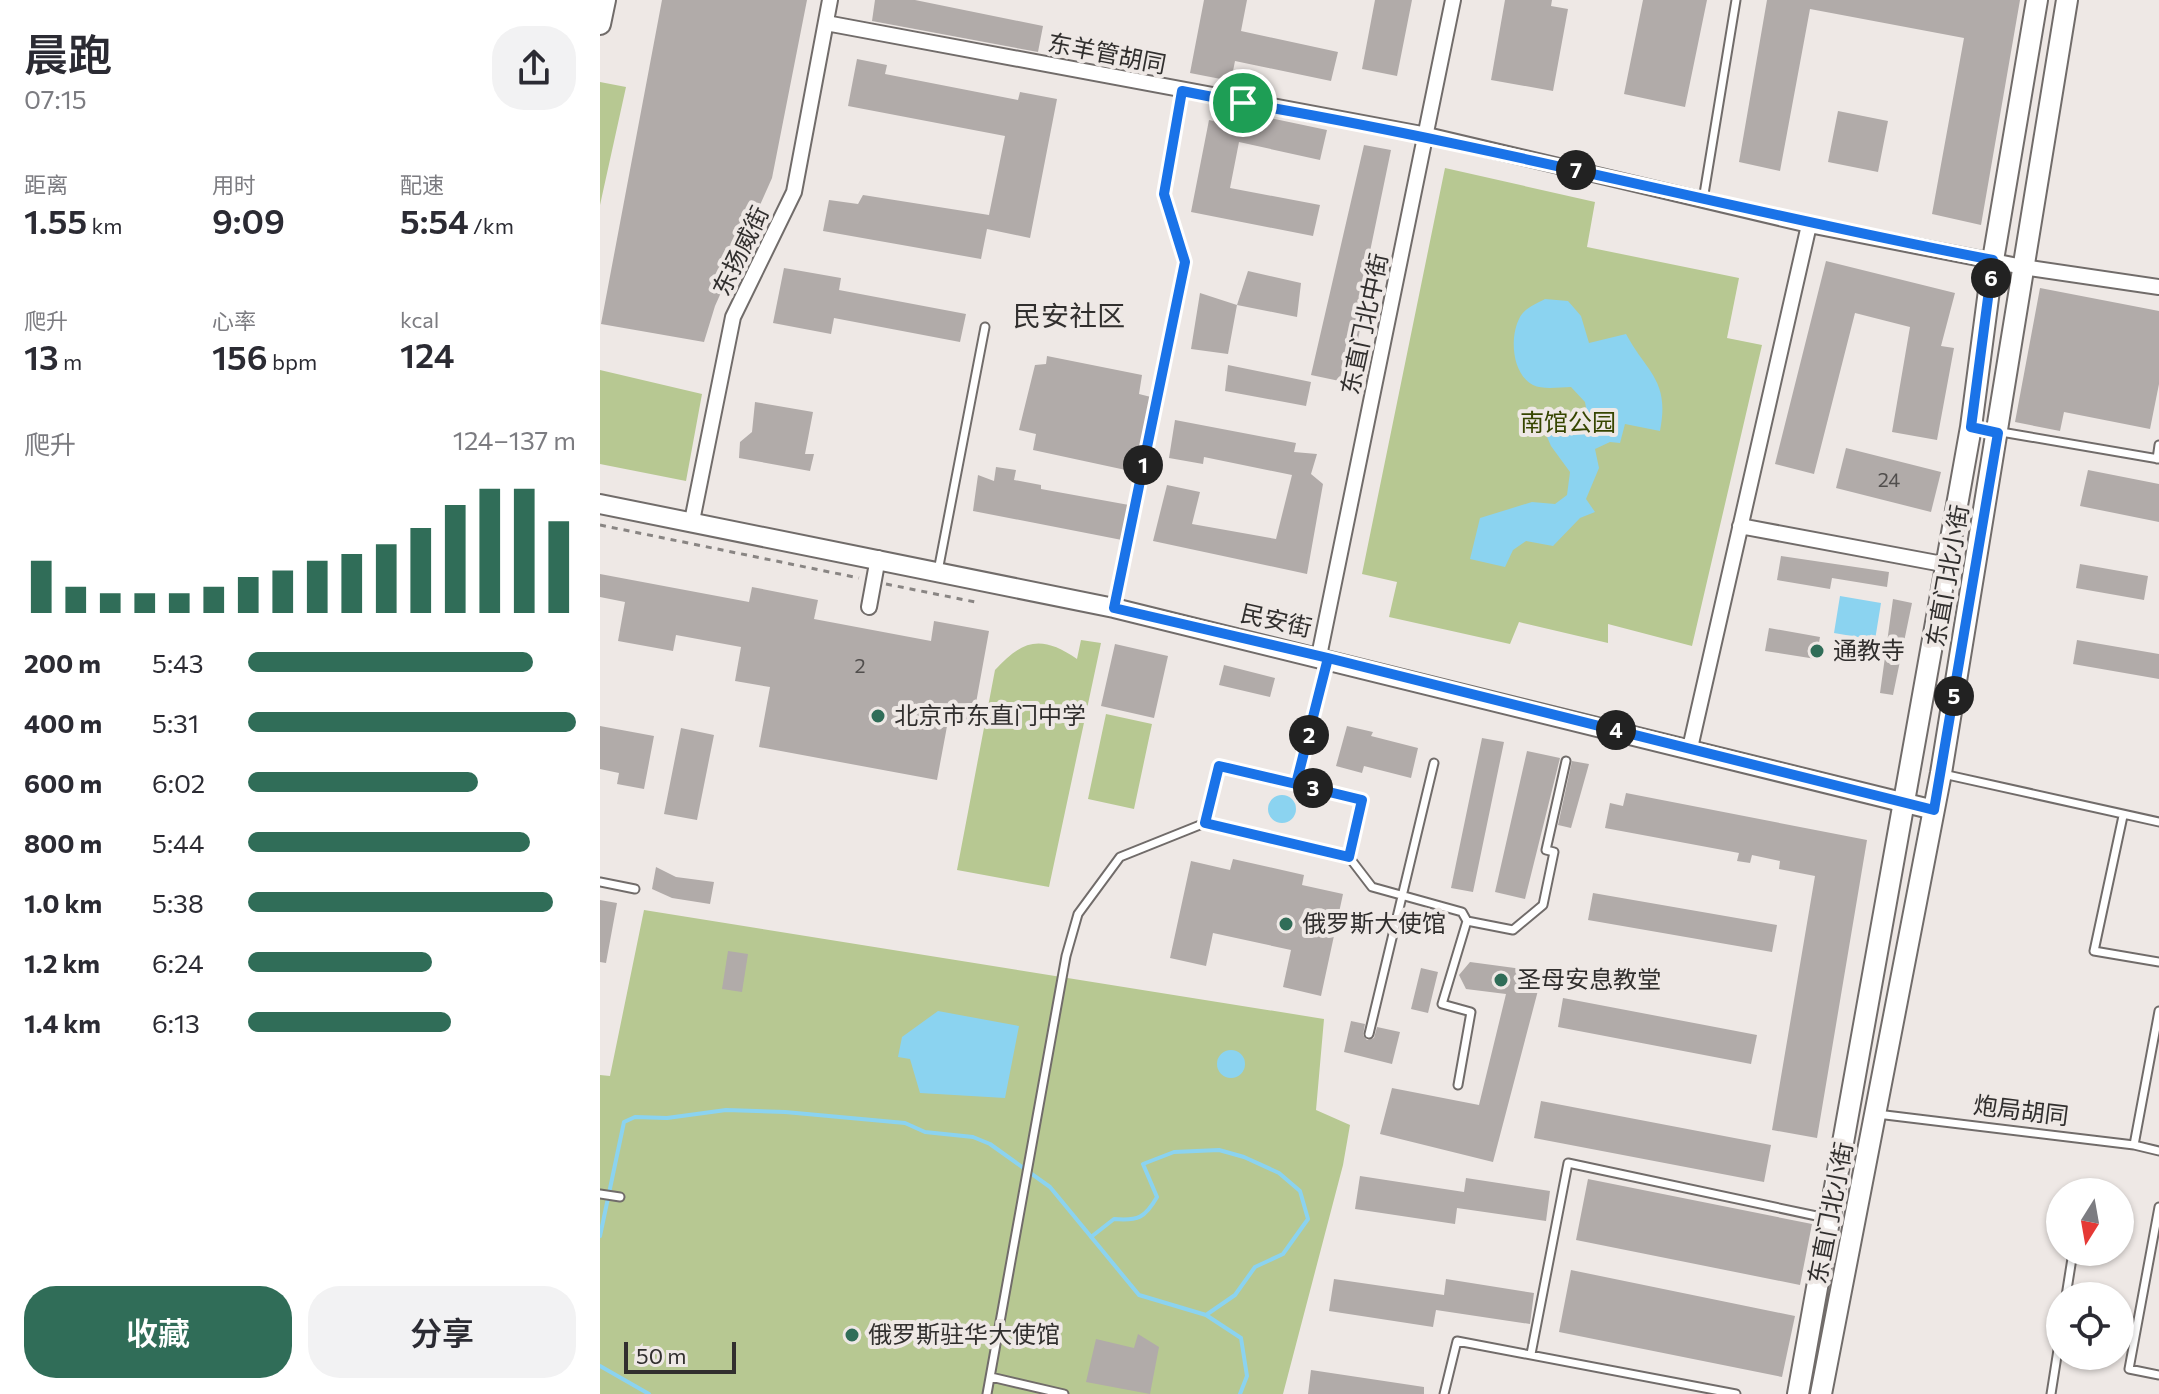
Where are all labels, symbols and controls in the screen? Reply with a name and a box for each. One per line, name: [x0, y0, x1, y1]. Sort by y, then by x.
text: 晨跑: [24, 26, 112, 80]
button: share: [492, 26, 576, 110]
street label: 东羊管胡同: [1046, 27, 1169, 78]
pin: [1209, 69, 1277, 137]
icon: arrive: [1221, 81, 1265, 125]
text: 07:15: [24, 83, 87, 114]
pin: 7: [1556, 150, 1596, 190]
text: 7: [1570, 156, 1582, 183]
text: 距离: [24, 171, 68, 198]
text: 用时: [212, 171, 256, 198]
text: 配速: [400, 171, 444, 198]
text: 1.55: [24, 199, 87, 241]
text: 9:09: [212, 199, 285, 241]
text: 5:54: [400, 199, 469, 241]
street label: 东扬威街: [706, 201, 774, 300]
text: km: [87, 212, 123, 239]
text: /km: [469, 212, 514, 239]
street label: 东直门北中街: [1334, 250, 1393, 397]
pin: 6: [1971, 258, 2011, 298]
text: 6: [1984, 264, 1998, 291]
district label: 民安社区: [1013, 298, 1125, 332]
text: kcal: [400, 306, 439, 333]
text: 爬升: [24, 307, 68, 334]
text: 心率: [212, 307, 256, 334]
text: 124: [400, 333, 455, 375]
text: 13: [24, 335, 59, 377]
text: 156: [212, 335, 268, 377]
text: m: [59, 348, 82, 375]
text: bpm: [268, 348, 317, 375]
park label: 南馆公园: [1520, 407, 1616, 436]
text: 124–137 m: [453, 424, 576, 455]
text: 爬升: [24, 428, 76, 459]
pin: 1: [1123, 445, 1163, 485]
text: 1: [1138, 451, 1148, 478]
house number: 24: [1878, 467, 1900, 491]
street label: 东直门北小街: [1920, 502, 1973, 649]
street label: 民安街: [1238, 597, 1315, 642]
place label: 通教寺: [1833, 635, 1905, 664]
marker: 通教寺: [1808, 642, 1826, 660]
text: 200 m: [24, 647, 101, 678]
text: 5:43: [152, 647, 204, 678]
house number: 2: [854, 653, 866, 677]
pin: 5: [1934, 676, 1974, 716]
text: 5: [1948, 682, 1960, 709]
place label: 北京市东直门中学: [894, 700, 1086, 729]
text: 400 m: [24, 707, 102, 738]
text: 5:31: [152, 707, 199, 738]
marker: 北京市东直门中学: [869, 707, 887, 725]
pin: 4: [1596, 710, 1636, 750]
pin: 2: [1289, 715, 1329, 755]
text: 4: [1609, 716, 1623, 743]
text: 2: [1303, 721, 1315, 748]
text: 600 m: [24, 767, 102, 798]
text: 6:02: [152, 767, 205, 798]
pin: 3: [1293, 768, 1333, 808]
text: 3: [1307, 774, 1319, 801]
text: 800 m: [24, 827, 102, 858]
text: 5:44: [152, 827, 204, 858]
text: 1.0 km: [24, 887, 102, 918]
text: 5:38: [152, 887, 204, 918]
place label: 俄罗斯大使馆: [1302, 908, 1446, 937]
marker: 俄罗斯大使馆: [1277, 915, 1295, 933]
text: 1.2 km: [24, 947, 100, 978]
text: 6:24: [152, 947, 204, 978]
place label: 圣母安息教堂: [1517, 964, 1661, 993]
marker: 圣母安息教堂: [1492, 971, 1510, 989]
text: 1.4 km: [24, 1007, 101, 1038]
text: 6:13: [152, 1007, 200, 1038]
street label: 炮局胡同: [1972, 1089, 2071, 1130]
street label: 东直门北小街: [1802, 1139, 1857, 1286]
north arrow: [2046, 1178, 2134, 1266]
map controls: [2046, 1178, 2134, 1370]
button: locate: [2046, 1282, 2134, 1370]
button: 收藏: [24, 1286, 292, 1378]
button: 分享: [308, 1286, 576, 1378]
place label: 俄罗斯驻华大使馆: [868, 1319, 1060, 1348]
marker: 俄罗斯驻华大使馆: [843, 1326, 861, 1344]
scale bar: [624, 1338, 736, 1374]
text: 50 m: [636, 1342, 686, 1369]

